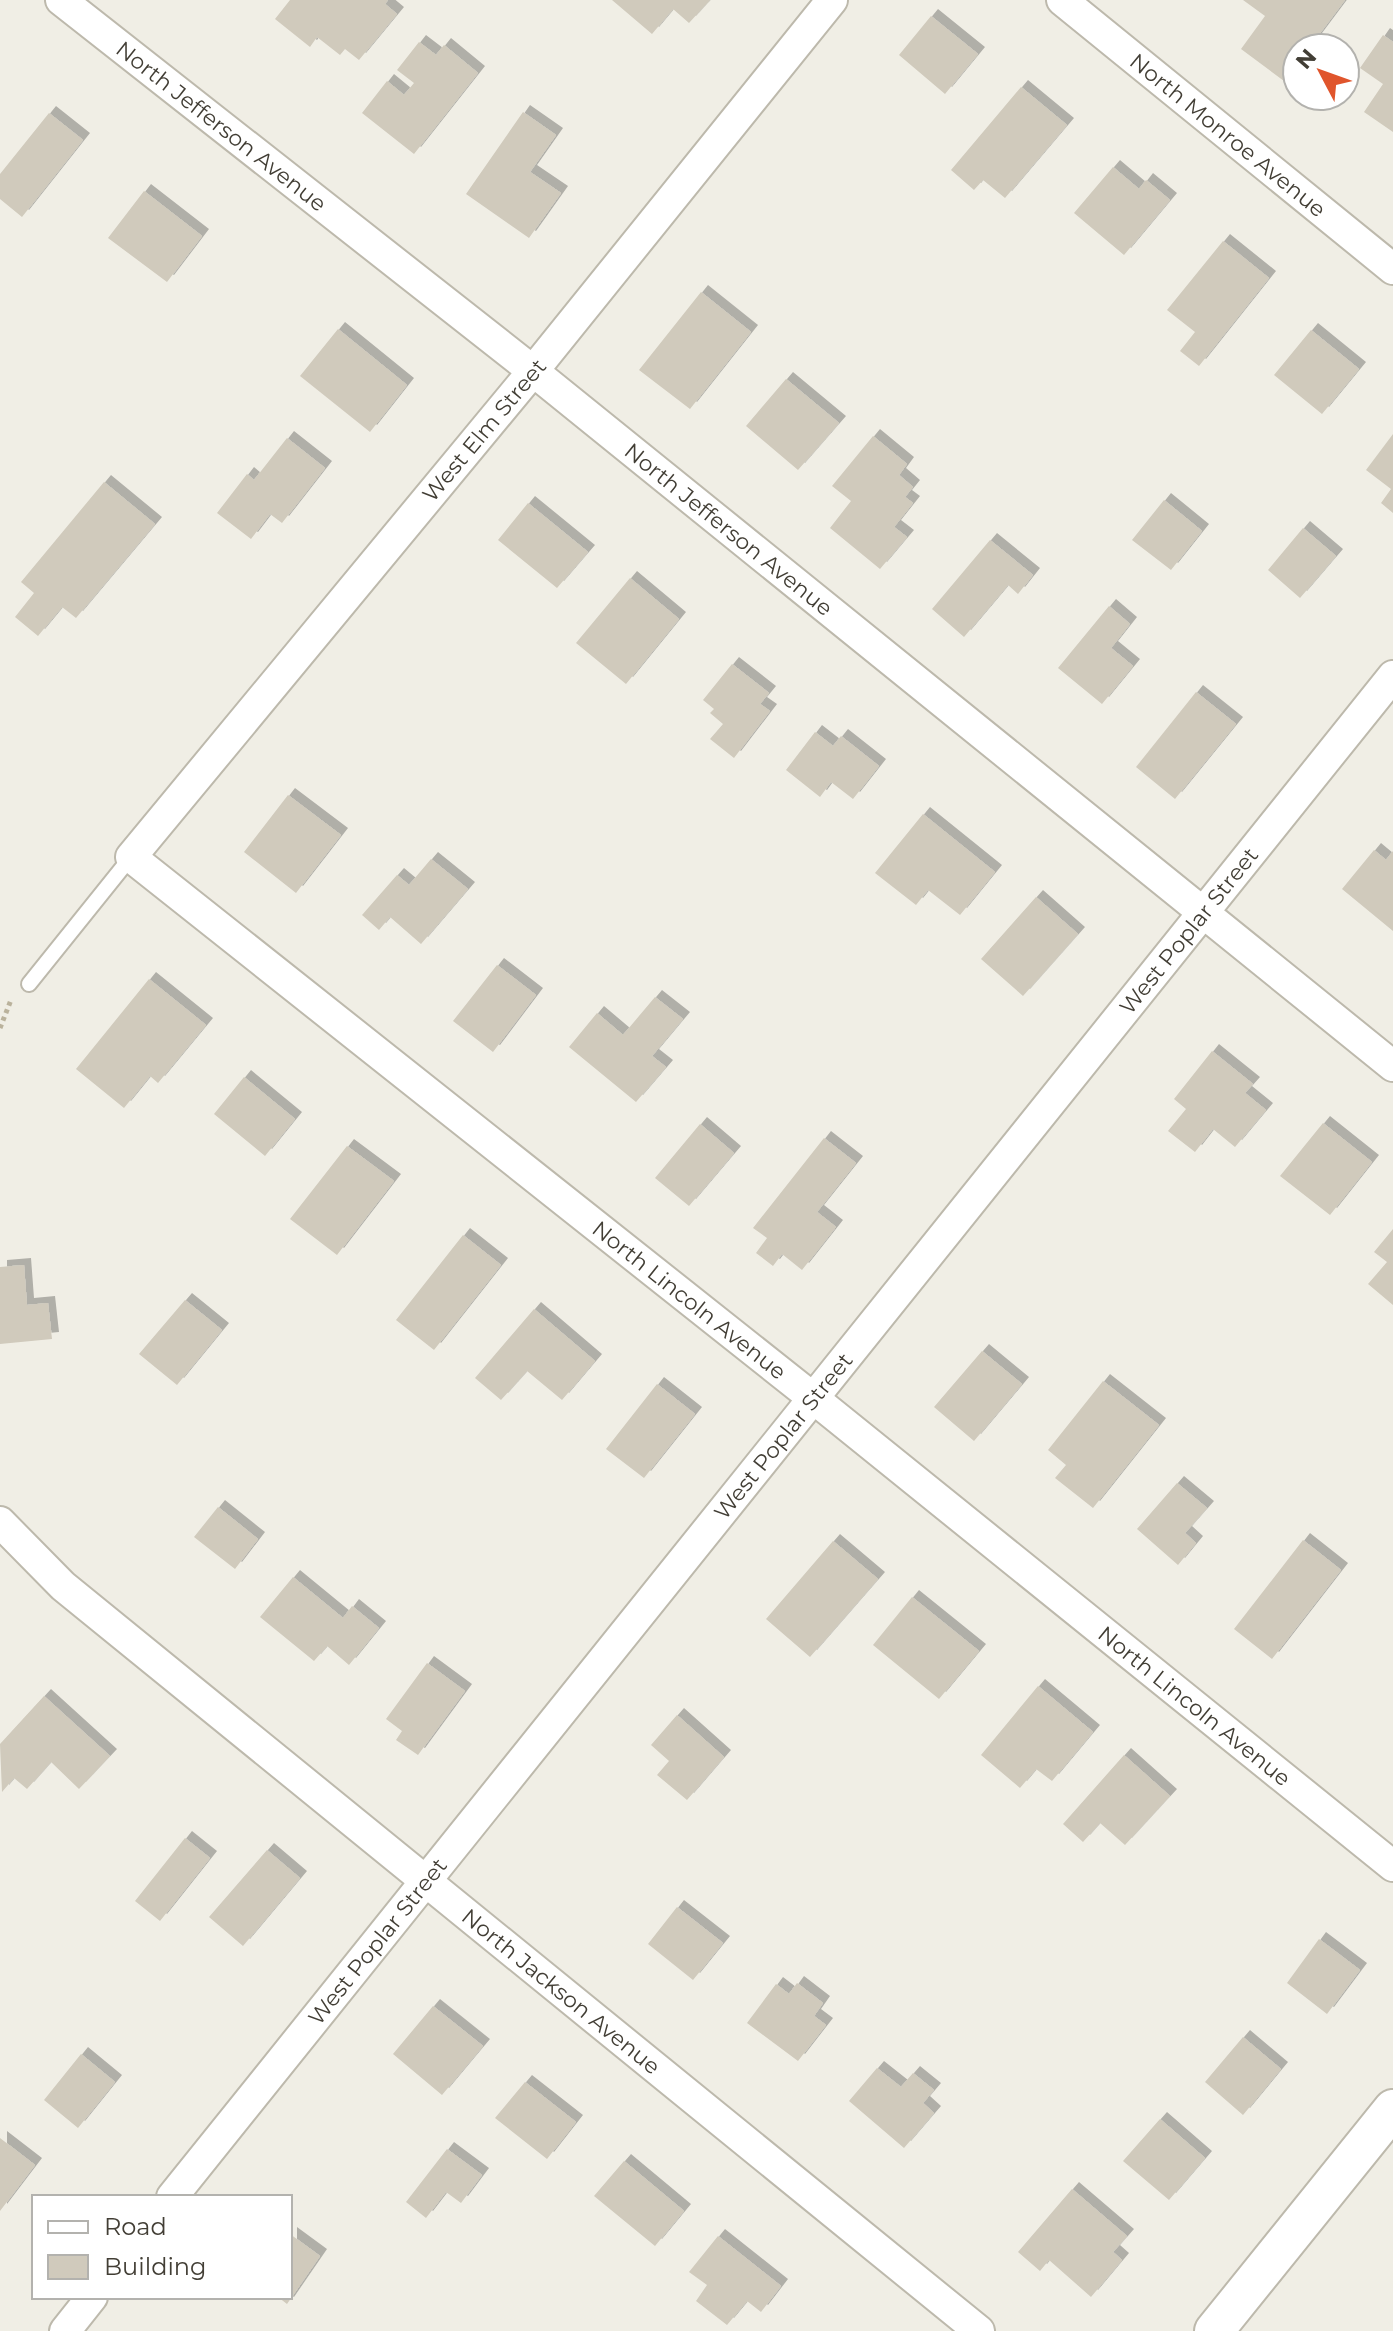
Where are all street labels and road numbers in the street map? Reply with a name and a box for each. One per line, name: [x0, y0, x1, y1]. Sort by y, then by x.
street label: North Jefferson Avenue: [111, 36, 332, 217]
street label: North Monroe Avenue: [1124, 48, 1330, 222]
street label: West Elm Street: [417, 353, 552, 507]
street label: North Jefferson Avenue: [619, 437, 838, 622]
street label: West Poplar Street: [1114, 842, 1264, 1020]
street label: North Lincoln Avenue: [587, 1215, 791, 1385]
street label: West Poplar Street: [708, 1347, 859, 1525]
street label: North Lincoln Avenue: [1092, 1620, 1296, 1792]
street label: West Poplar Street: [303, 1853, 453, 2030]
street label: North Jackson Avenue: [456, 1903, 666, 2080]

